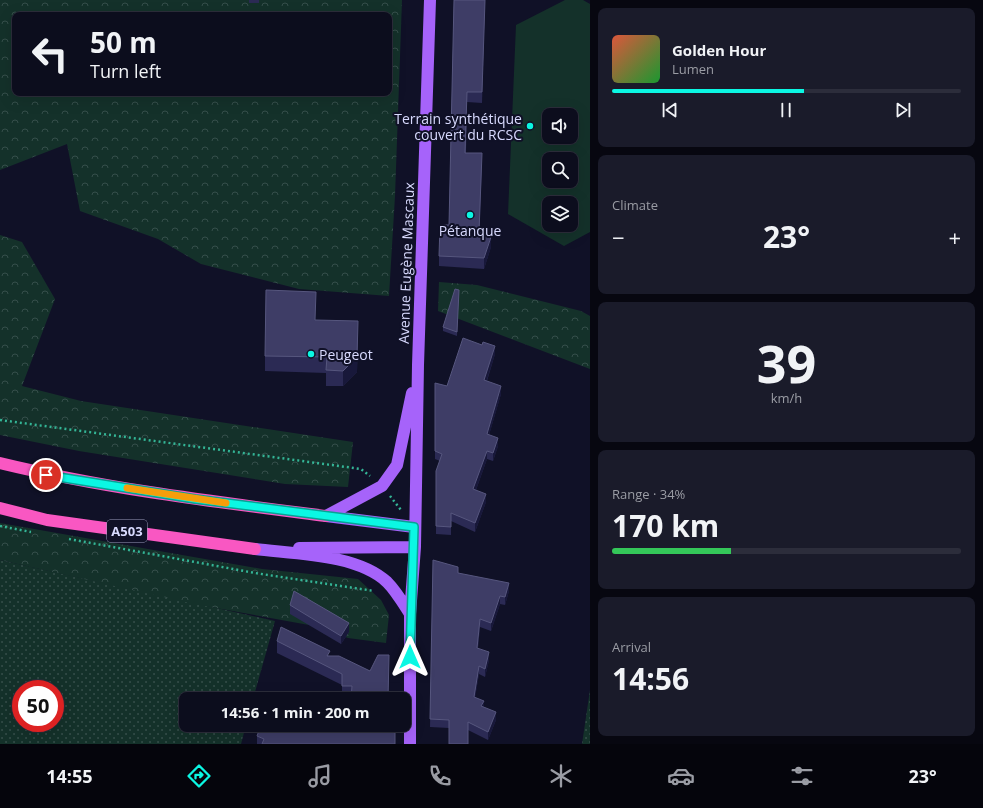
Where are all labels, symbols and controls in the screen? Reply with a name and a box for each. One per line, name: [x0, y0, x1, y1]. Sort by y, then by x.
text: 50 m: [90, 23, 157, 61]
icon: left: [24, 28, 76, 80]
text: Golden Hour: [672, 40, 766, 60]
text: Turn left: [90, 59, 161, 83]
text: Lumen: [672, 60, 714, 78]
icon: previous: [659, 99, 681, 121]
icon: pause: [775, 99, 797, 121]
icon: next: [892, 99, 914, 121]
map controls: [542, 108, 578, 232]
button: sound: [542, 108, 578, 144]
place label: Terrain synthétique couvert du RCSC: [394, 109, 522, 144]
marker: Terrain synthétique couvert du RCSC: [525, 121, 535, 131]
button: search: [542, 152, 578, 188]
street label: Avenue Eugène Mascaux: [394, 181, 418, 344]
button: layers: [542, 196, 578, 232]
text: Climate: [612, 196, 658, 214]
marker: Pétanque: [465, 210, 475, 220]
text: 23°: [763, 216, 810, 257]
place label: Pétanque: [439, 221, 501, 240]
text: −: [612, 222, 625, 252]
text: +: [948, 222, 961, 252]
text: 39: [757, 327, 816, 398]
place label: Peugeot: [319, 345, 373, 364]
marker: Peugeot: [306, 349, 316, 359]
text: km/h: [771, 389, 802, 407]
pin: [29, 458, 63, 492]
icon: arrive: [35, 464, 57, 486]
text: Range · 34%: [612, 485, 685, 503]
text: 170 km: [612, 505, 719, 546]
road number: A503: [107, 520, 147, 542]
position arrow: [389, 636, 431, 678]
text: Arrival: [612, 638, 651, 656]
text: 14:56: [612, 658, 689, 699]
speed limit sign: 50: [12, 680, 64, 732]
text: 14:56 · 1 min · 200 m: [221, 702, 369, 722]
icon: directions: [185, 762, 213, 790]
icon: music: [306, 762, 334, 790]
icon: phone: [426, 762, 454, 790]
icon: climate: [547, 762, 575, 790]
icon: car: [667, 762, 695, 790]
icon: filters: [788, 762, 816, 790]
text: 14:55: [46, 764, 93, 788]
text: 23°: [908, 764, 937, 788]

